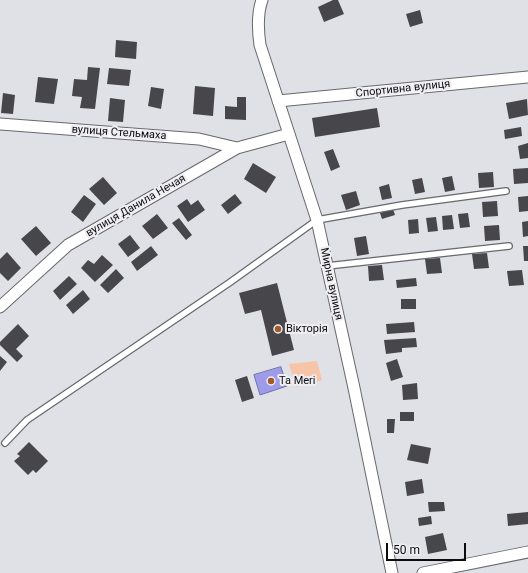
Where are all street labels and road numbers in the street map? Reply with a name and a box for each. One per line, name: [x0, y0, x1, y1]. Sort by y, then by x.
street label: Спортивна вулиця: [355, 77, 451, 101]
street label: вулиця Стельмаха: [71, 123, 167, 143]
street label: вулиця Данила Нечая: [84, 172, 188, 240]
street label: Мирна вулиця: [317, 247, 345, 321]

